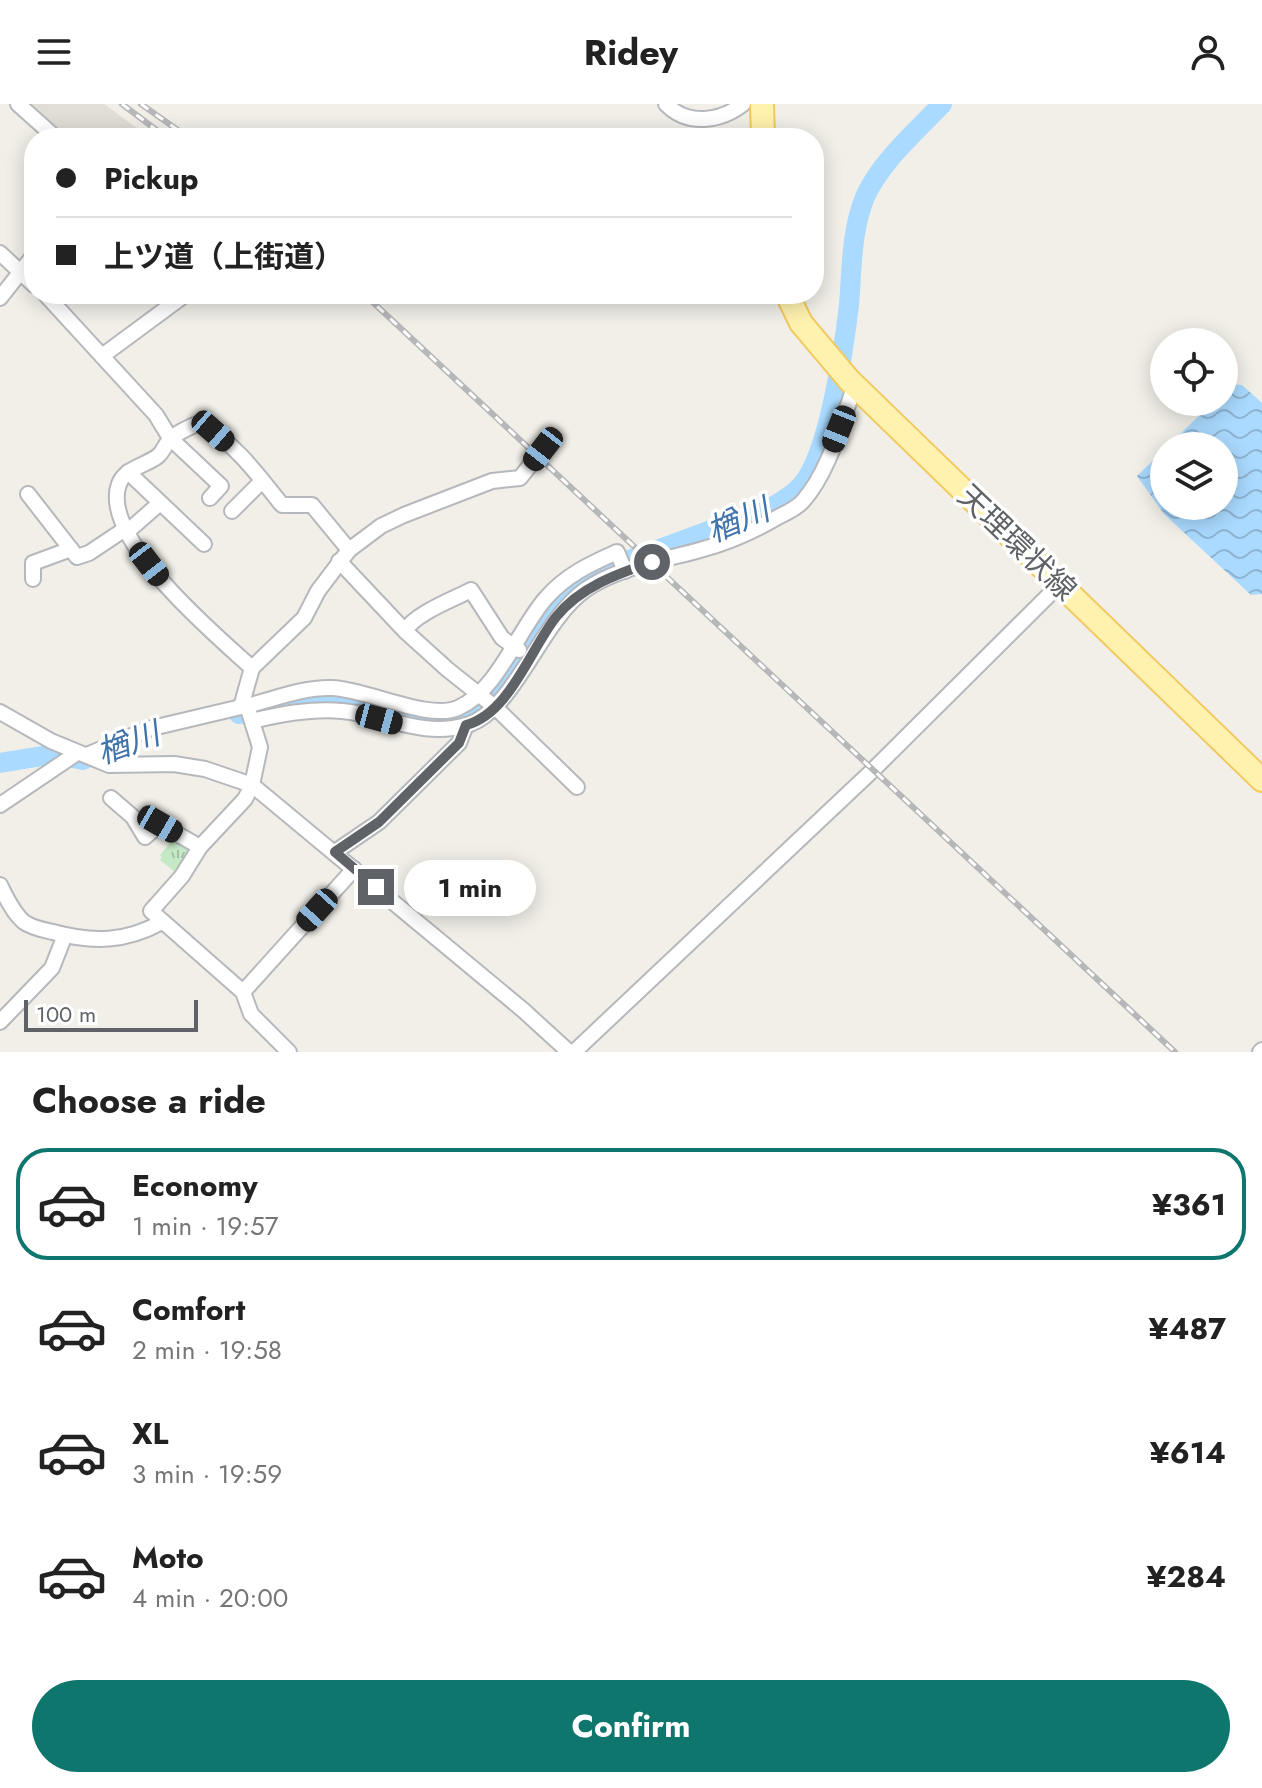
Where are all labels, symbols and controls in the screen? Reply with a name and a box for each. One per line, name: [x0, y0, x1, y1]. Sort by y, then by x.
text: Ridey: [584, 26, 678, 78]
icon: menu: [32, 30, 76, 74]
icon: person: [1186, 30, 1230, 74]
text: Pickup: [104, 157, 199, 200]
text: 上ツ道（上街道）: [104, 235, 344, 278]
map controls: [1150, 328, 1238, 520]
button: locate: [1150, 328, 1238, 416]
car: [819, 402, 859, 456]
car: [187, 406, 239, 456]
car: [519, 423, 567, 475]
button: layers: [1150, 432, 1238, 520]
street label: 天理環状線: [948, 475, 1086, 610]
water label: 楢川: [700, 485, 779, 554]
car: [125, 538, 173, 590]
route start: [634, 544, 670, 580]
car: [353, 701, 405, 737]
water label: 楢川: [90, 709, 169, 776]
car: [133, 802, 187, 846]
callout: 1 min: [404, 859, 536, 915]
route end: [358, 869, 394, 905]
text: 1 min: [438, 869, 502, 907]
car: [292, 884, 342, 936]
scale bar: [24, 996, 198, 1032]
text: 100 m: [36, 998, 96, 1030]
text: Choose a ride: [32, 1074, 266, 1126]
text: Economy: [132, 1164, 258, 1207]
icon: car: [36, 1168, 108, 1240]
text: ¥361: [1152, 1183, 1226, 1226]
text: 1 min · 19:57: [132, 1207, 278, 1245]
text: Comfort: [132, 1288, 245, 1331]
icon: car: [36, 1292, 108, 1364]
text: ¥487: [1149, 1307, 1226, 1350]
text: 2 min · 19:58: [132, 1331, 282, 1369]
text: XL: [132, 1412, 168, 1455]
icon: car: [36, 1416, 108, 1488]
text: ¥614: [1150, 1431, 1226, 1474]
text: 3 min · 19:59: [132, 1455, 282, 1493]
text: Moto: [132, 1536, 204, 1579]
icon: car: [36, 1540, 108, 1612]
text: ¥284: [1147, 1555, 1226, 1598]
text: 4 min · 20:00: [132, 1579, 288, 1617]
button: Confirm: [32, 1680, 1230, 1772]

